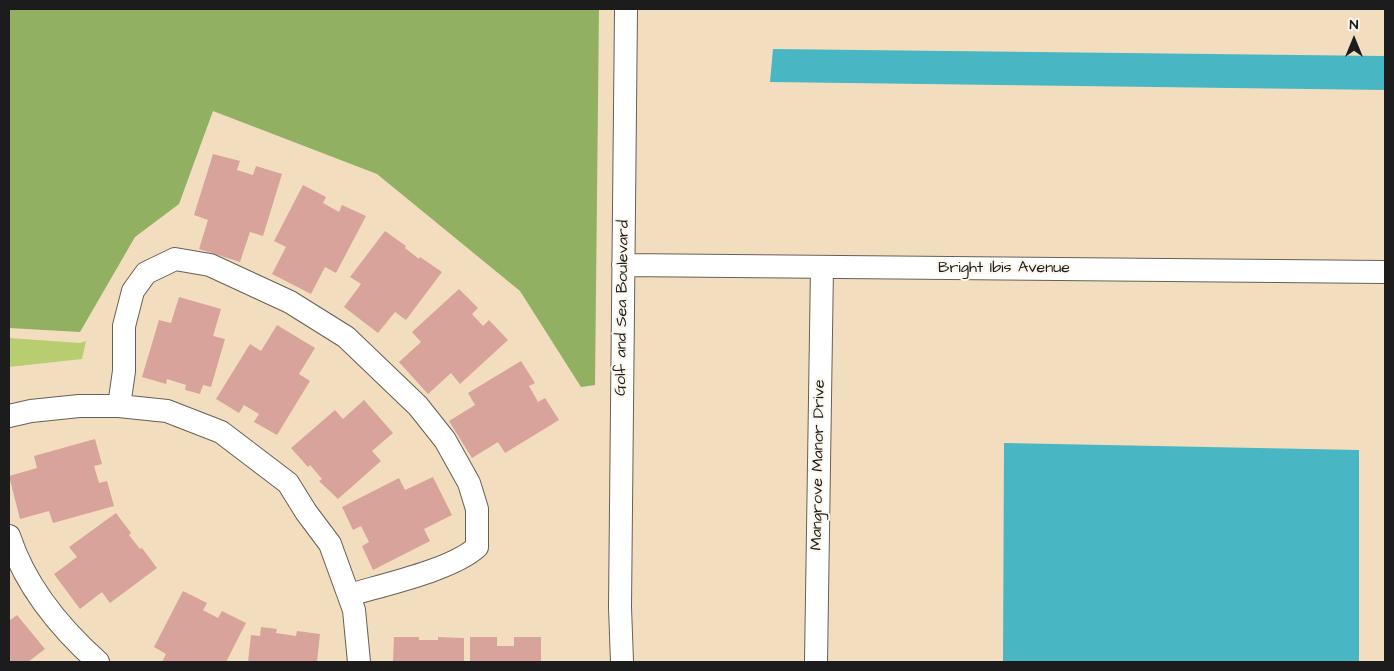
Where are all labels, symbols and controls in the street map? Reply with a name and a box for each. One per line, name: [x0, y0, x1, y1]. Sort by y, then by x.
north arrow: [1329, 15, 1379, 65]
text: N: [1350, 15, 1358, 35]
street label: Golf and Sea Boulevard: [612, 220, 634, 396]
street label: Bright Ibis Avenue: [938, 259, 1070, 279]
street label: Mangrove Manor Drive: [808, 379, 830, 551]

